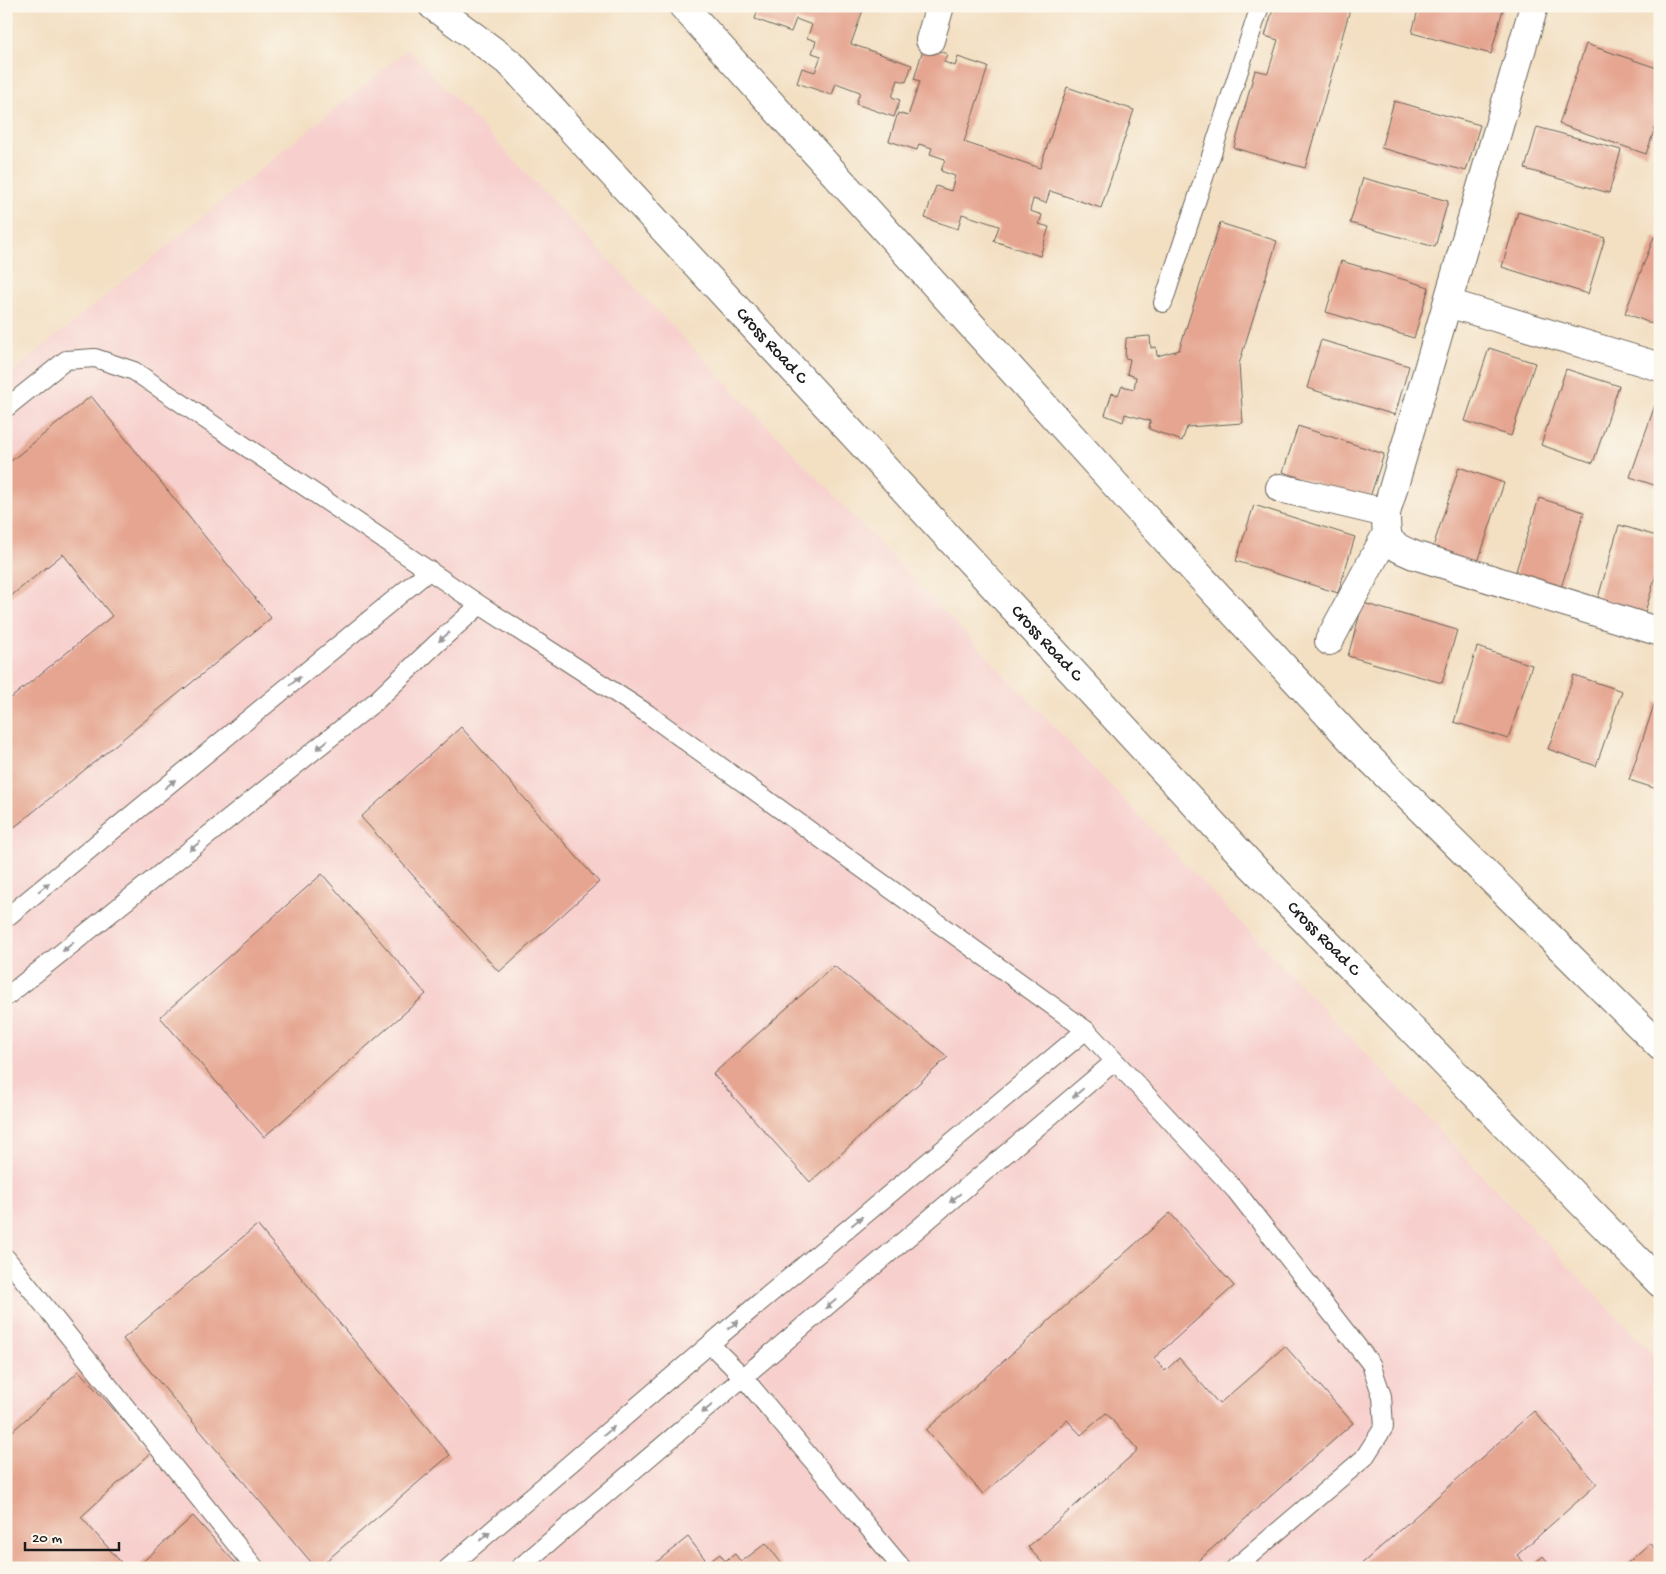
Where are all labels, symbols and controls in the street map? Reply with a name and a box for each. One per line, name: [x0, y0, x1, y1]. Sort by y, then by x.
street label: Cross Road C: [731, 303, 813, 389]
street label: Cross Road C: [1006, 601, 1088, 687]
one-way arrow: [437, 631, 450, 642]
one-way arrow: [288, 675, 301, 686]
one-way arrow: [316, 739, 329, 750]
one-way arrow: [163, 778, 176, 789]
one-way arrow: [188, 841, 202, 851]
one-way arrow: [37, 881, 50, 892]
street label: Cross Road C: [1282, 897, 1365, 981]
one-way arrow: [62, 942, 75, 953]
one-way arrow: [1073, 1087, 1085, 1099]
one-way arrow: [948, 1193, 961, 1204]
one-way arrow: [851, 1216, 864, 1227]
one-way arrow: [825, 1298, 838, 1309]
one-way arrow: [726, 1320, 739, 1331]
one-way arrow: [702, 1403, 714, 1415]
one-way arrow: [602, 1425, 615, 1436]
scale bar: [25, 1519, 119, 1551]
text: 20 m: [32, 1530, 62, 1548]
one-way arrow: [479, 1530, 491, 1542]

